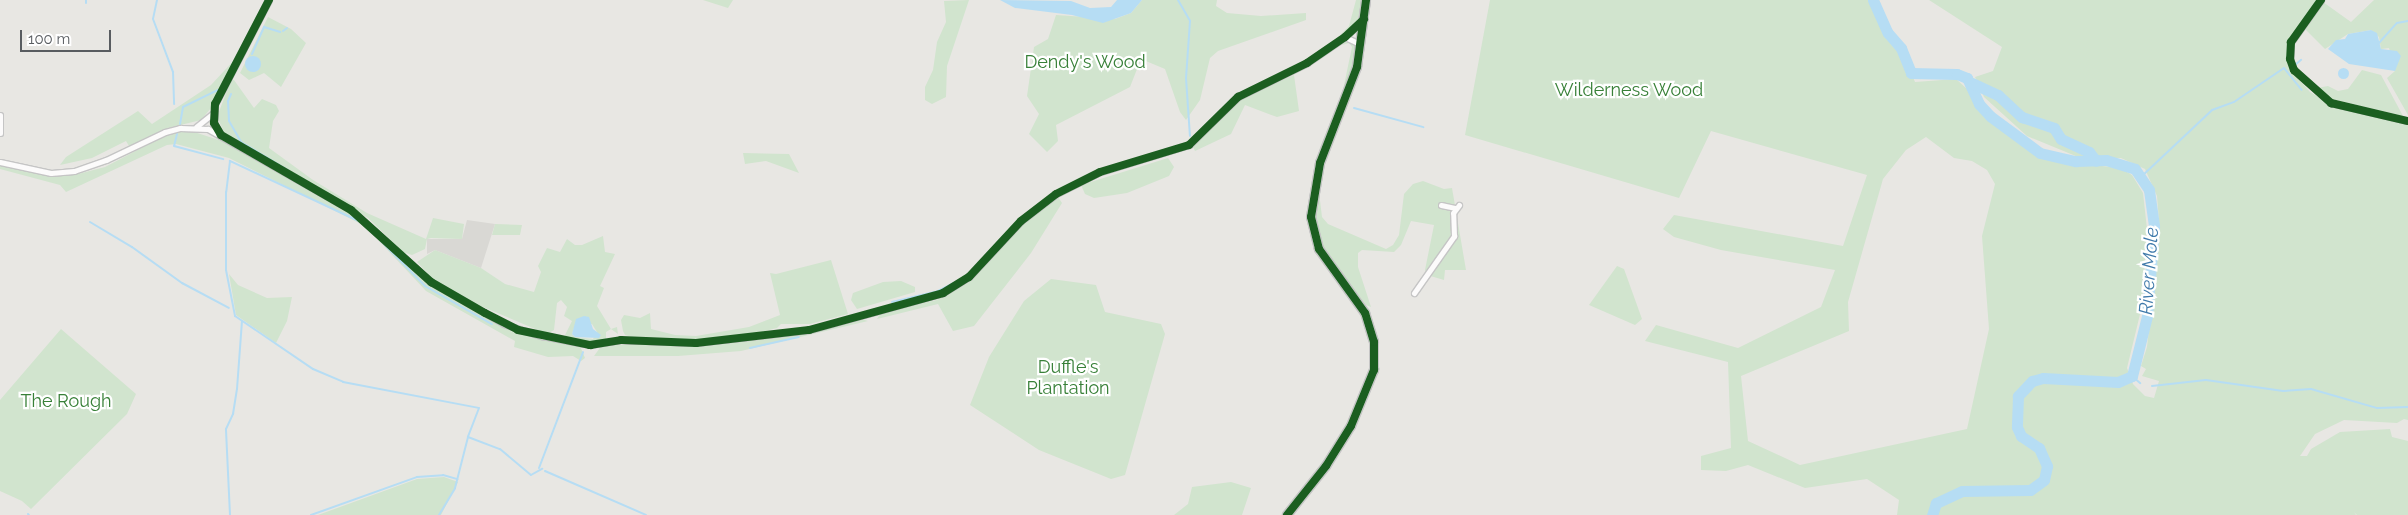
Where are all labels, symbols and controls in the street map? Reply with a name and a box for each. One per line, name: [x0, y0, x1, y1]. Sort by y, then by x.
scale bar: [22, 20, 114, 52]
text: 100 m: [28, 30, 70, 48]
park label: Dendy's Wood: [1024, 51, 1146, 73]
park label: Wilderness Wood: [1554, 79, 1704, 101]
water label: River Mole: [2135, 226, 2163, 316]
park label: Duffle's Plantation: [1026, 357, 1110, 399]
park label: The Rough: [20, 390, 112, 412]

